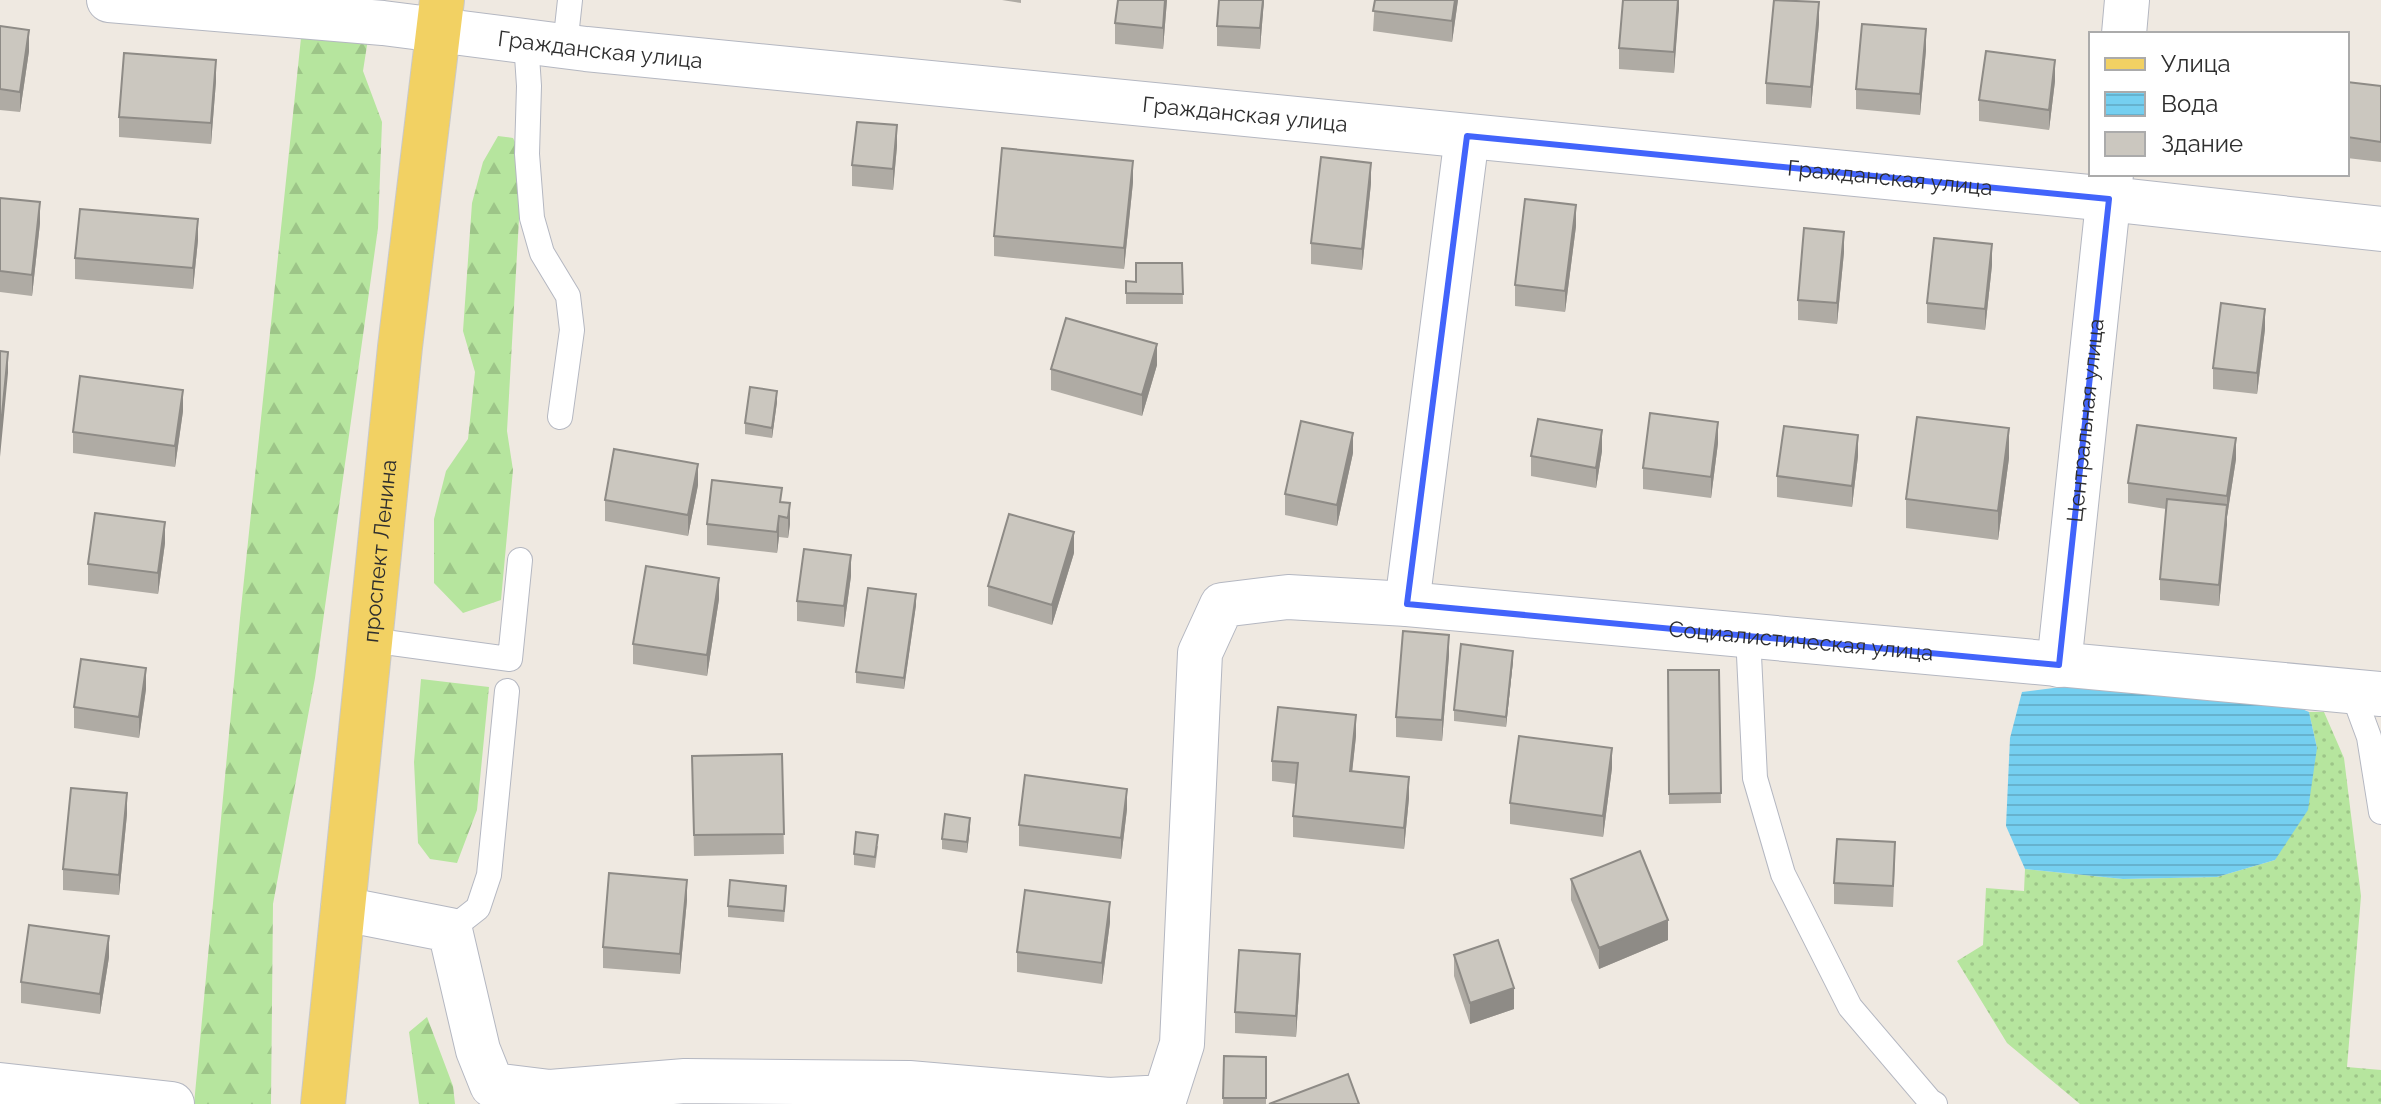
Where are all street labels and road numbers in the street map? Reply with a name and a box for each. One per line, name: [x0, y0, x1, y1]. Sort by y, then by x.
street label: Гражданская улица: [496, 25, 704, 73]
street label: Гражданская улица: [1141, 91, 1349, 137]
street label: Гражданская улица: [1786, 154, 1994, 200]
street label: Центральная улица: [2061, 317, 2109, 524]
street label: проспект Ленина: [357, 458, 402, 644]
street label: Социалистическая улица: [1668, 615, 1935, 666]

